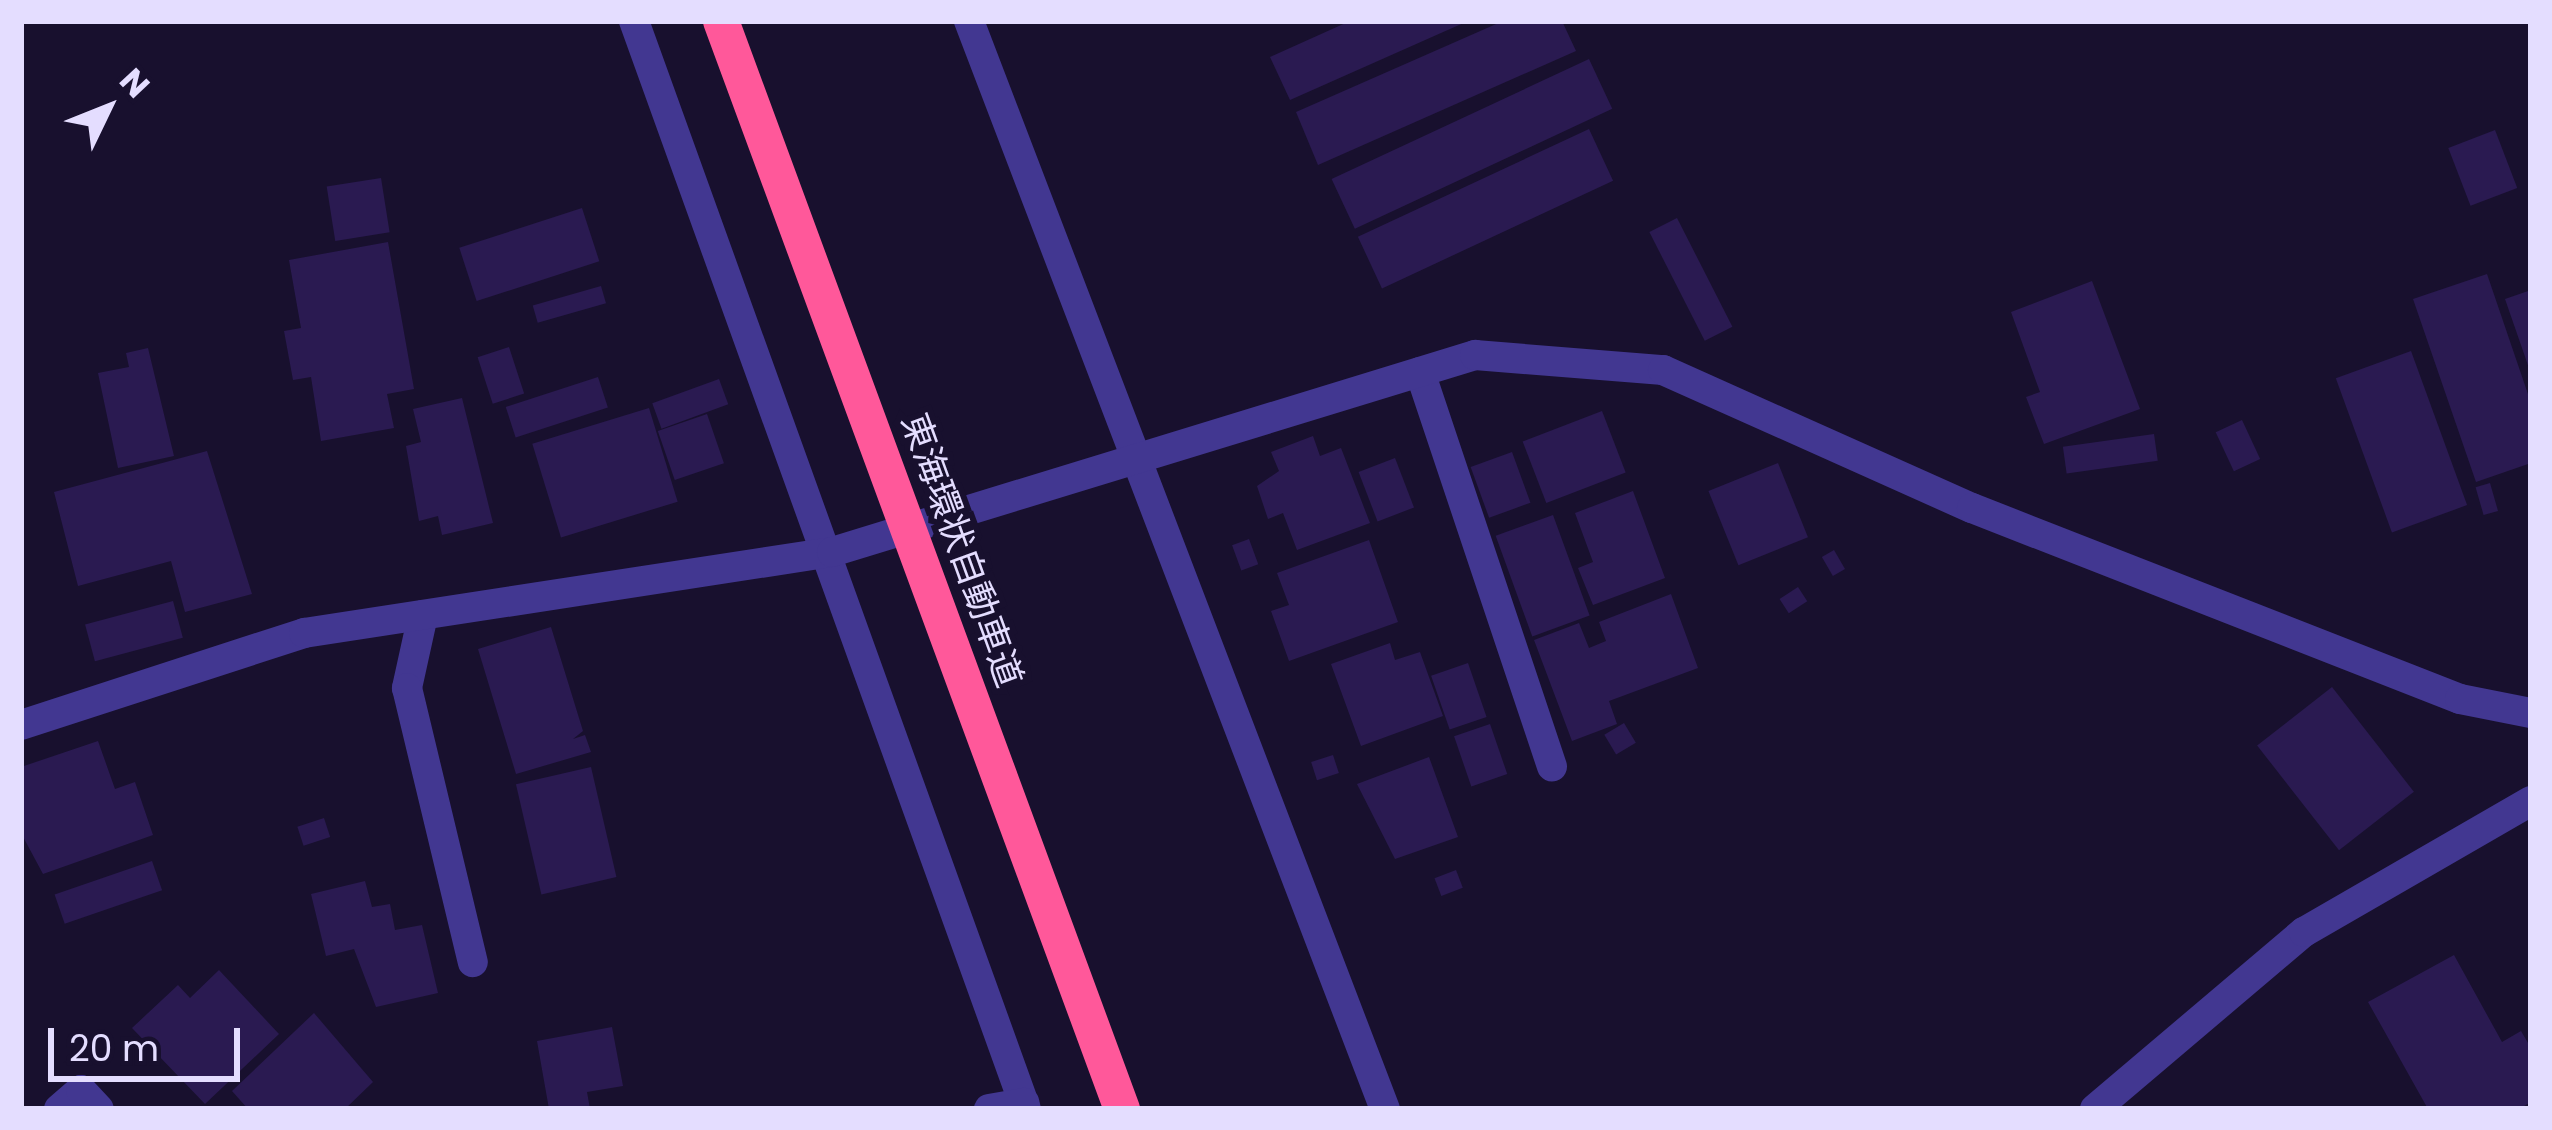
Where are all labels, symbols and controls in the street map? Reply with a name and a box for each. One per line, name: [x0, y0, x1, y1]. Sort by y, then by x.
north arrow: [48, 48, 168, 168]
text: N: [109, 58, 160, 108]
street label: 東海環状自動車道: [892, 407, 1032, 693]
scale bar: [54, 1004, 246, 1078]
text: 20 m: [69, 1023, 159, 1074]

